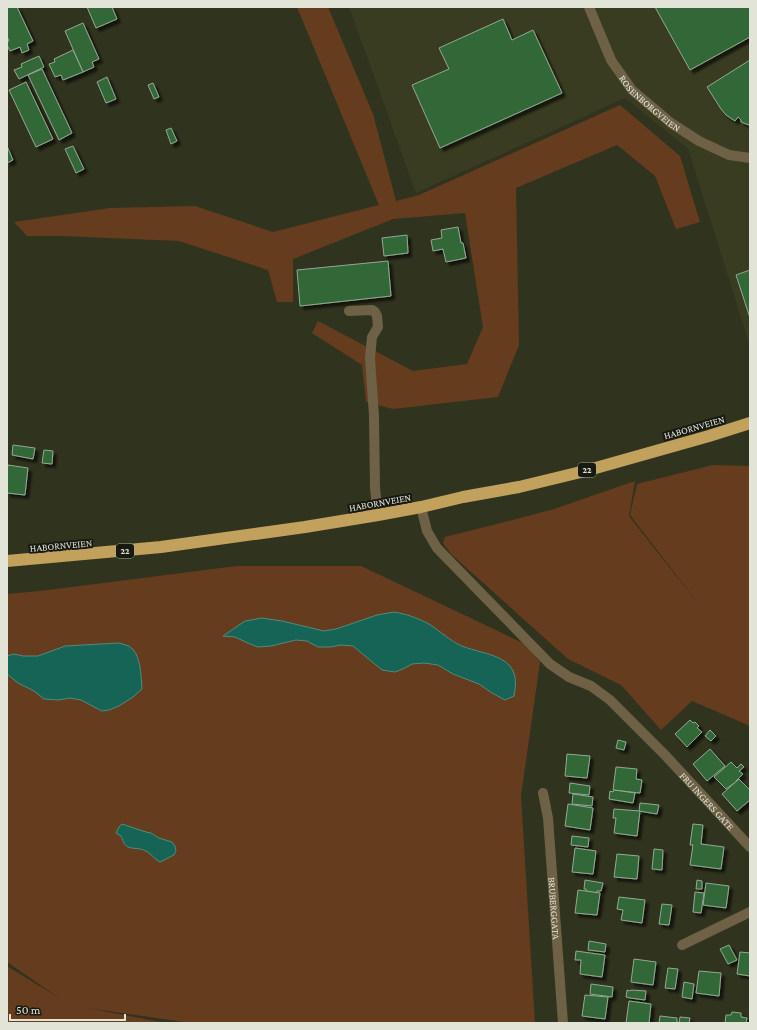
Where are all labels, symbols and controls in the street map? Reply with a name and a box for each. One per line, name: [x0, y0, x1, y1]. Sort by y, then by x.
street label: ROSENBORGVEIEN: [617, 73, 683, 134]
street label: HABORNVEIEN: [662, 413, 726, 441]
road number: 22: [578, 463, 596, 477]
street label: HABORNVEIEN: [348, 492, 412, 513]
street label: HABORNVEIEN: [29, 537, 93, 554]
road number: 22: [116, 544, 134, 558]
street label: FRU INGERS GATE: [678, 770, 737, 833]
street label: BRUBERGGATA: [546, 877, 562, 940]
scale bar: [10, 996, 125, 1022]
text: 50 m: [16, 1003, 41, 1017]

